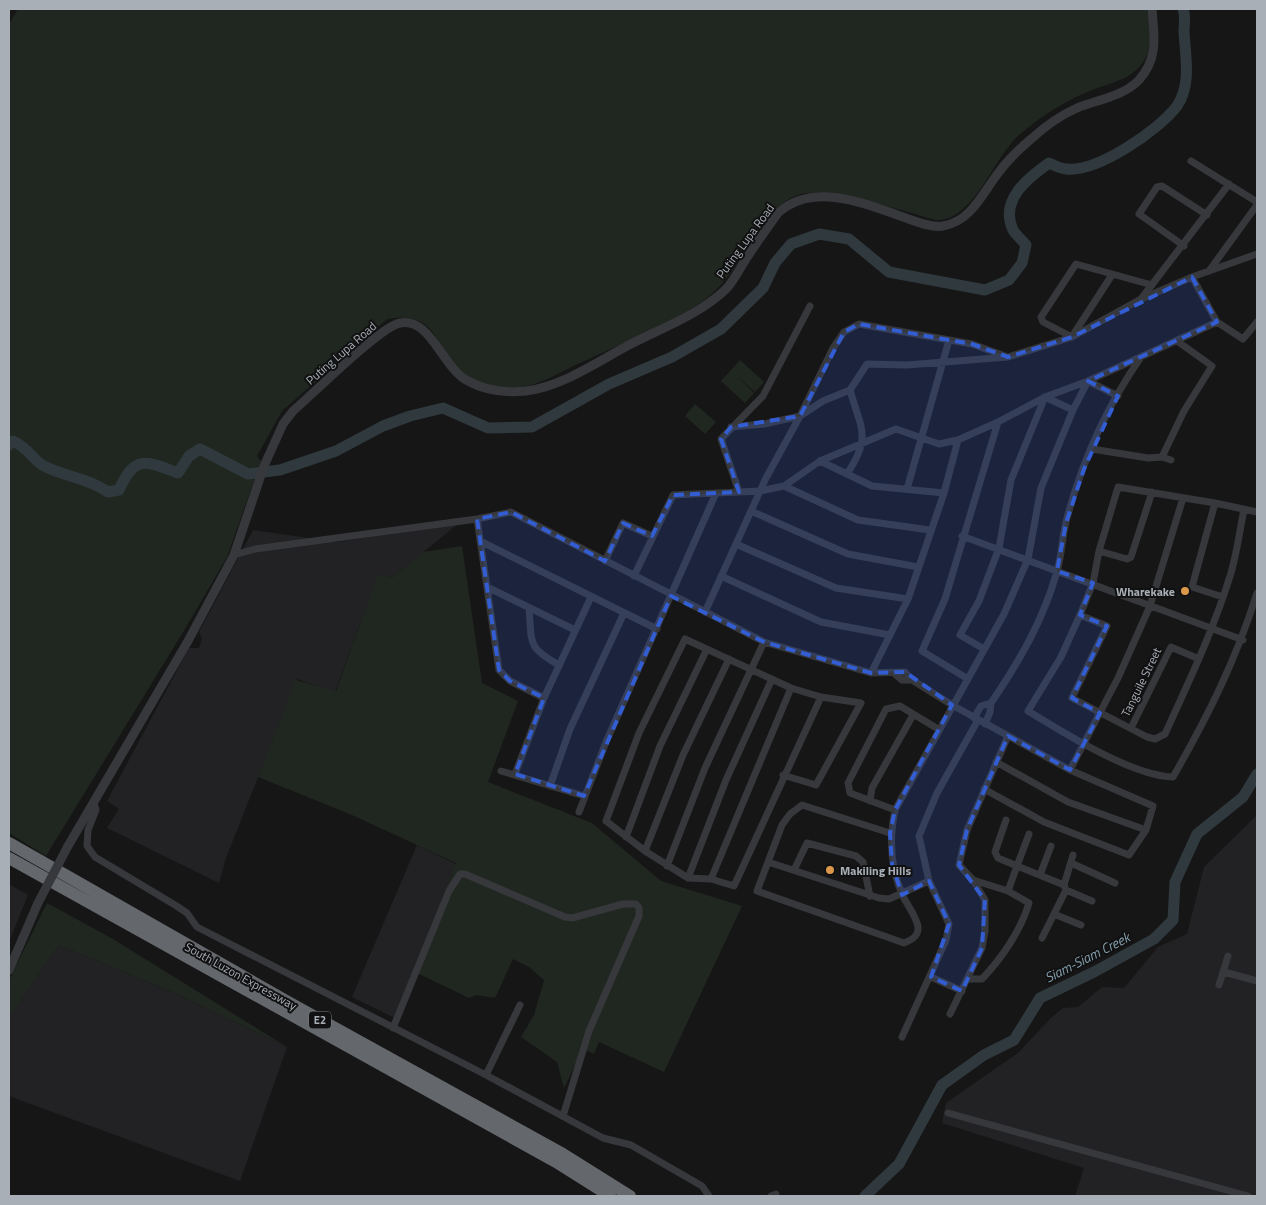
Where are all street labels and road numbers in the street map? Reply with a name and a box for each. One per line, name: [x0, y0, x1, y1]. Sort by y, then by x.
street label: Puting Lupa Road: [711, 200, 779, 282]
street label: Puting Lupa Road: [301, 317, 381, 389]
street label: Tanguile Street: [1116, 643, 1166, 720]
street label: South Luzon Expressway: [181, 937, 301, 1015]
road number: E2: [309, 1012, 331, 1028]

